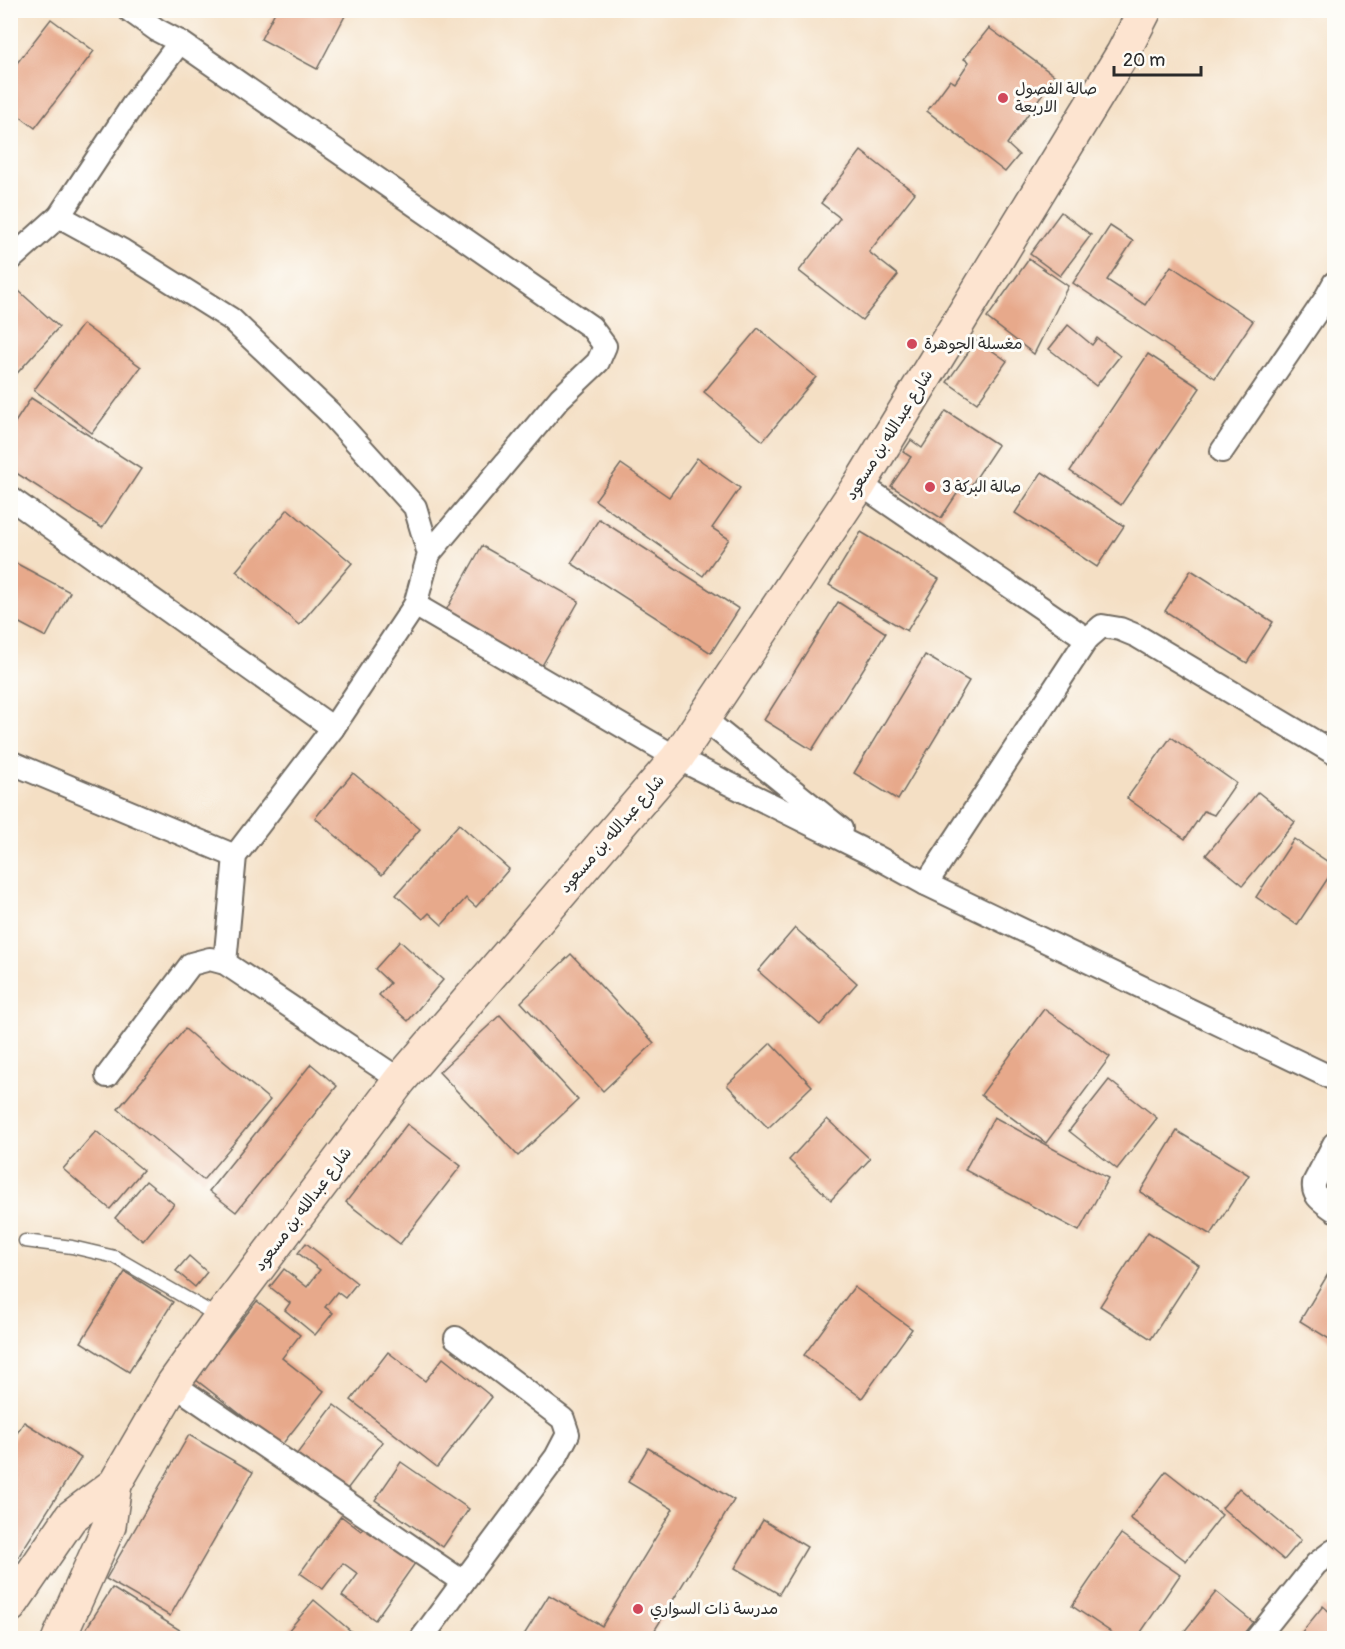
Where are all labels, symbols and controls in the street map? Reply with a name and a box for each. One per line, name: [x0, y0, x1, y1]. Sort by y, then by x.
scale bar: [1114, 39, 1201, 77]
text: 20 m: [1123, 49, 1165, 72]
place label: صالة الفصول الاربعة: [1015, 79, 1097, 117]
marker: صالة الفصول الاربعة: [996, 91, 1010, 105]
place label: مغسلة الجوهرة: [924, 334, 1022, 354]
marker: مغسلة الجوهرة: [905, 337, 919, 351]
street label: شارع عبدالله بن مسعود: [841, 366, 938, 505]
place label: صالة البركة 3: [942, 477, 1021, 497]
marker: صالة البركة 3: [923, 480, 937, 494]
street label: شارع عبدالله بن مسعود: [555, 771, 670, 898]
street label: شارع عبدالله بن مسعود: [250, 1143, 357, 1276]
place label: مدرسة ذات السواري: [650, 1599, 778, 1620]
marker: مدرسة ذات السواري: [631, 1602, 645, 1616]

